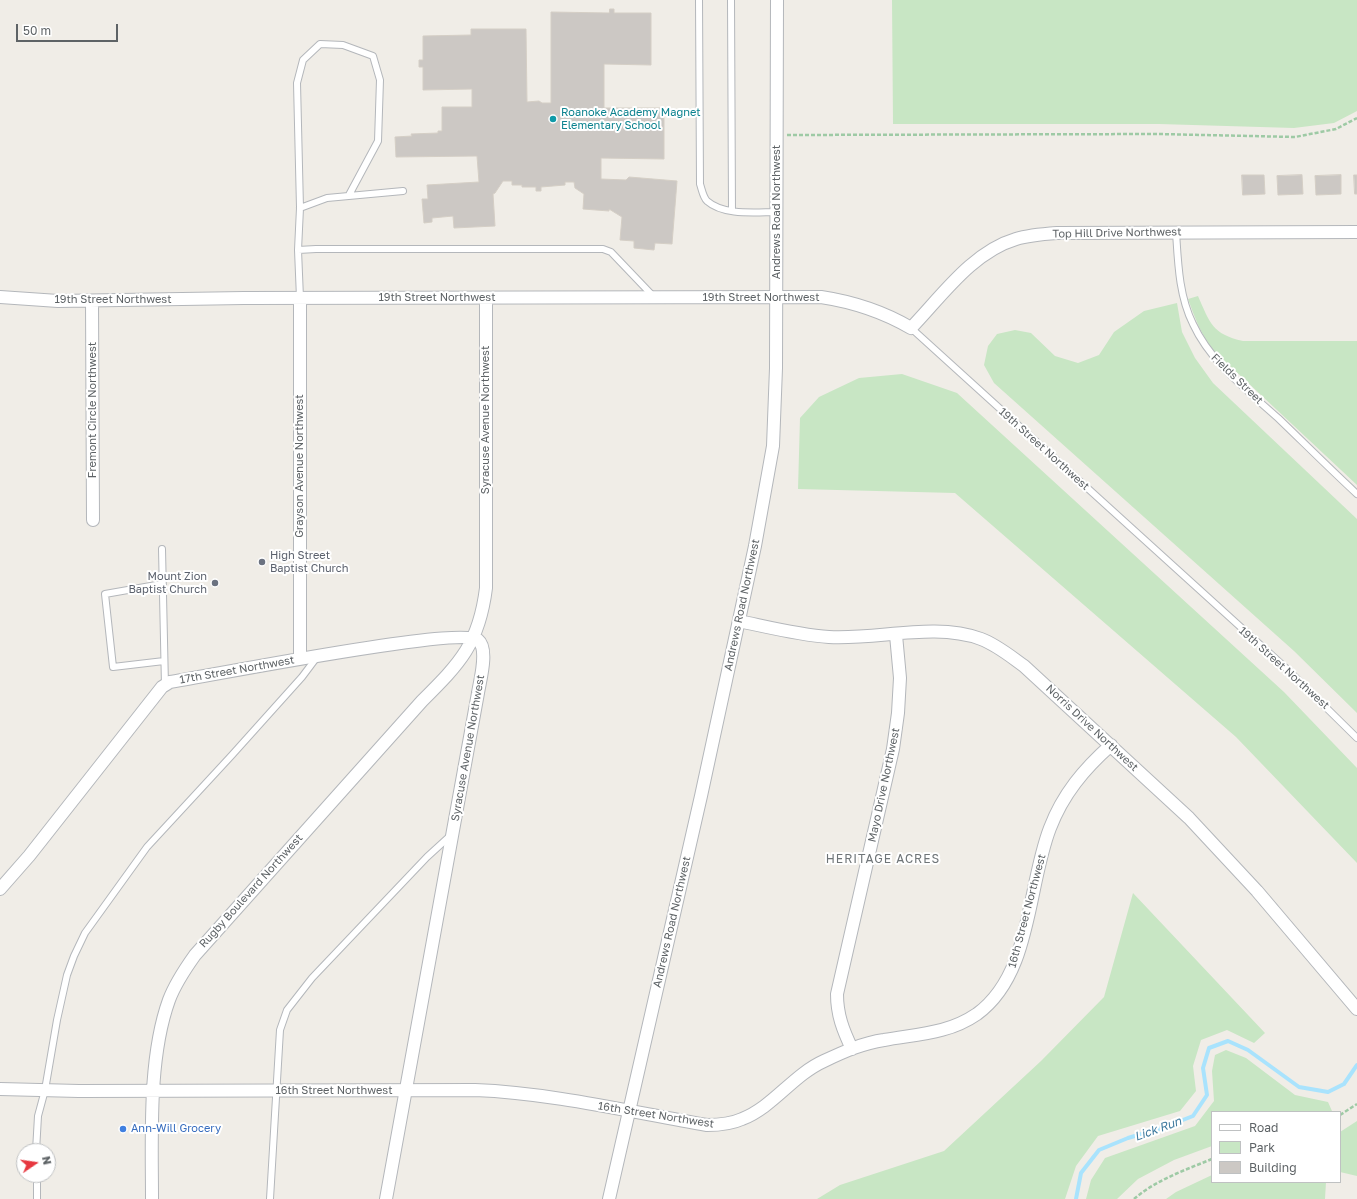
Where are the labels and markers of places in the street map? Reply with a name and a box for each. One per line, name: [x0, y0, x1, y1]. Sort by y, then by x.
place label: Roanoke Academy Magnet Elementary School: [561, 106, 701, 132]
marker: Roanoke Academy Magnet Elementary School: [548, 114, 558, 124]
place label: High Street Baptist Church: [270, 549, 349, 575]
marker: High Street Baptist Church: [257, 557, 267, 567]
place label: Mount Zion Baptist Church: [128, 570, 207, 596]
marker: Mount Zion Baptist Church: [210, 578, 220, 588]
place label: Ann-Will Grocery: [131, 1122, 221, 1136]
marker: Ann-Will Grocery: [118, 1124, 128, 1134]

